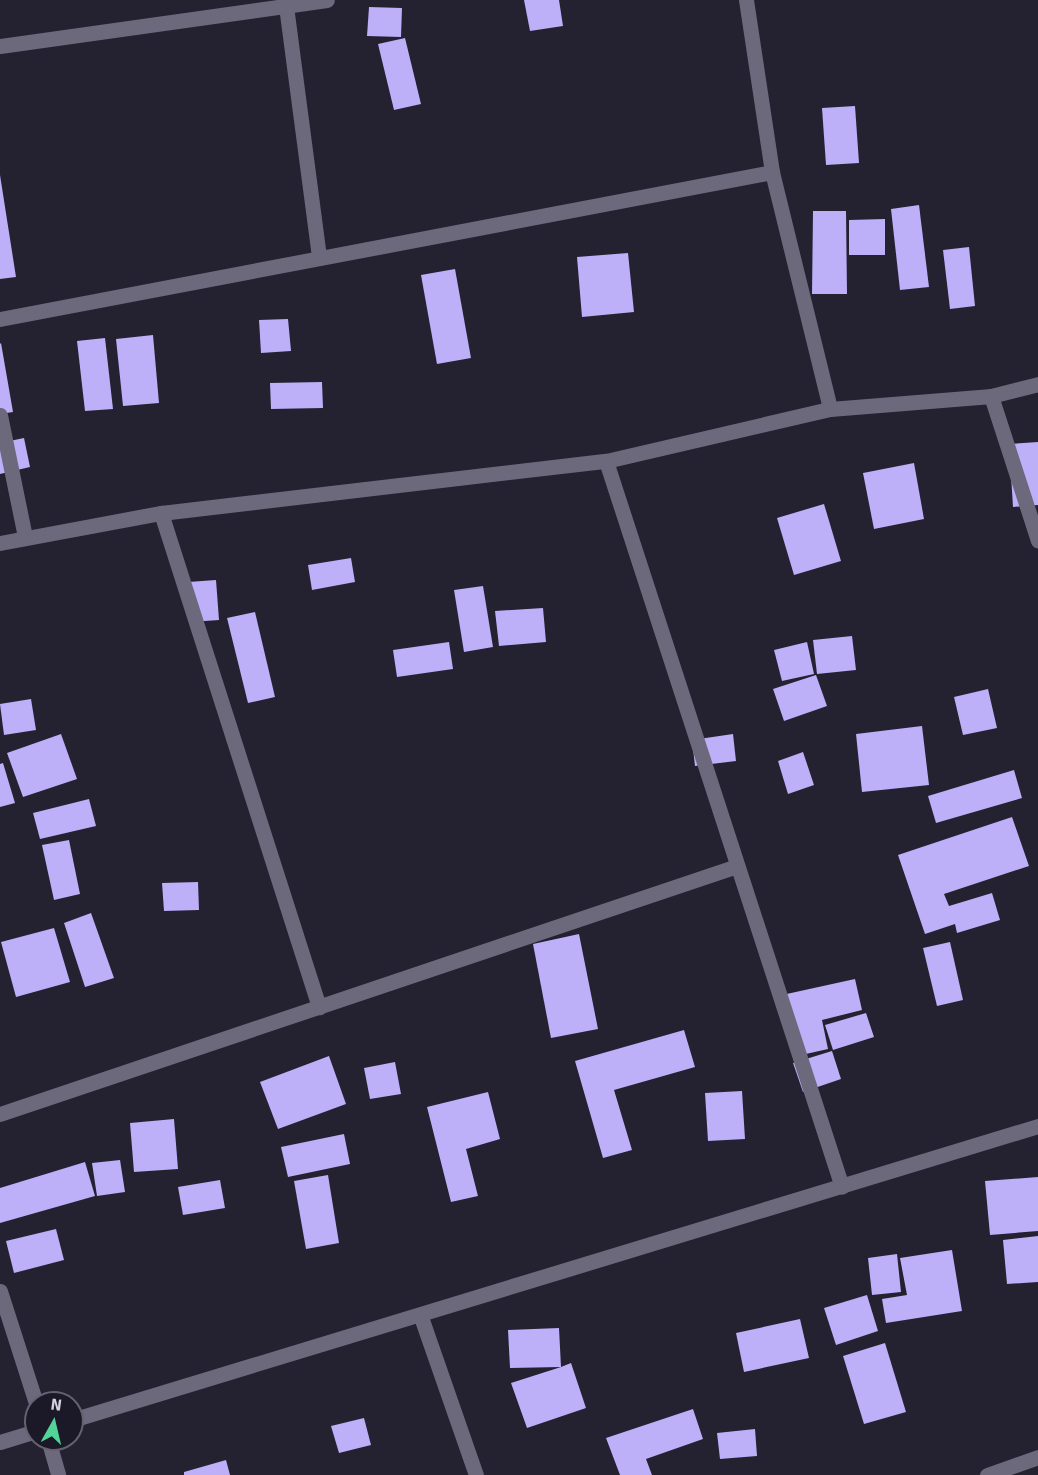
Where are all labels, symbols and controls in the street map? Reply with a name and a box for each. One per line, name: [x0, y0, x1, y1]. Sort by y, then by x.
north arrow: [24, 1391, 84, 1451]
text: N: [49, 1394, 63, 1416]

